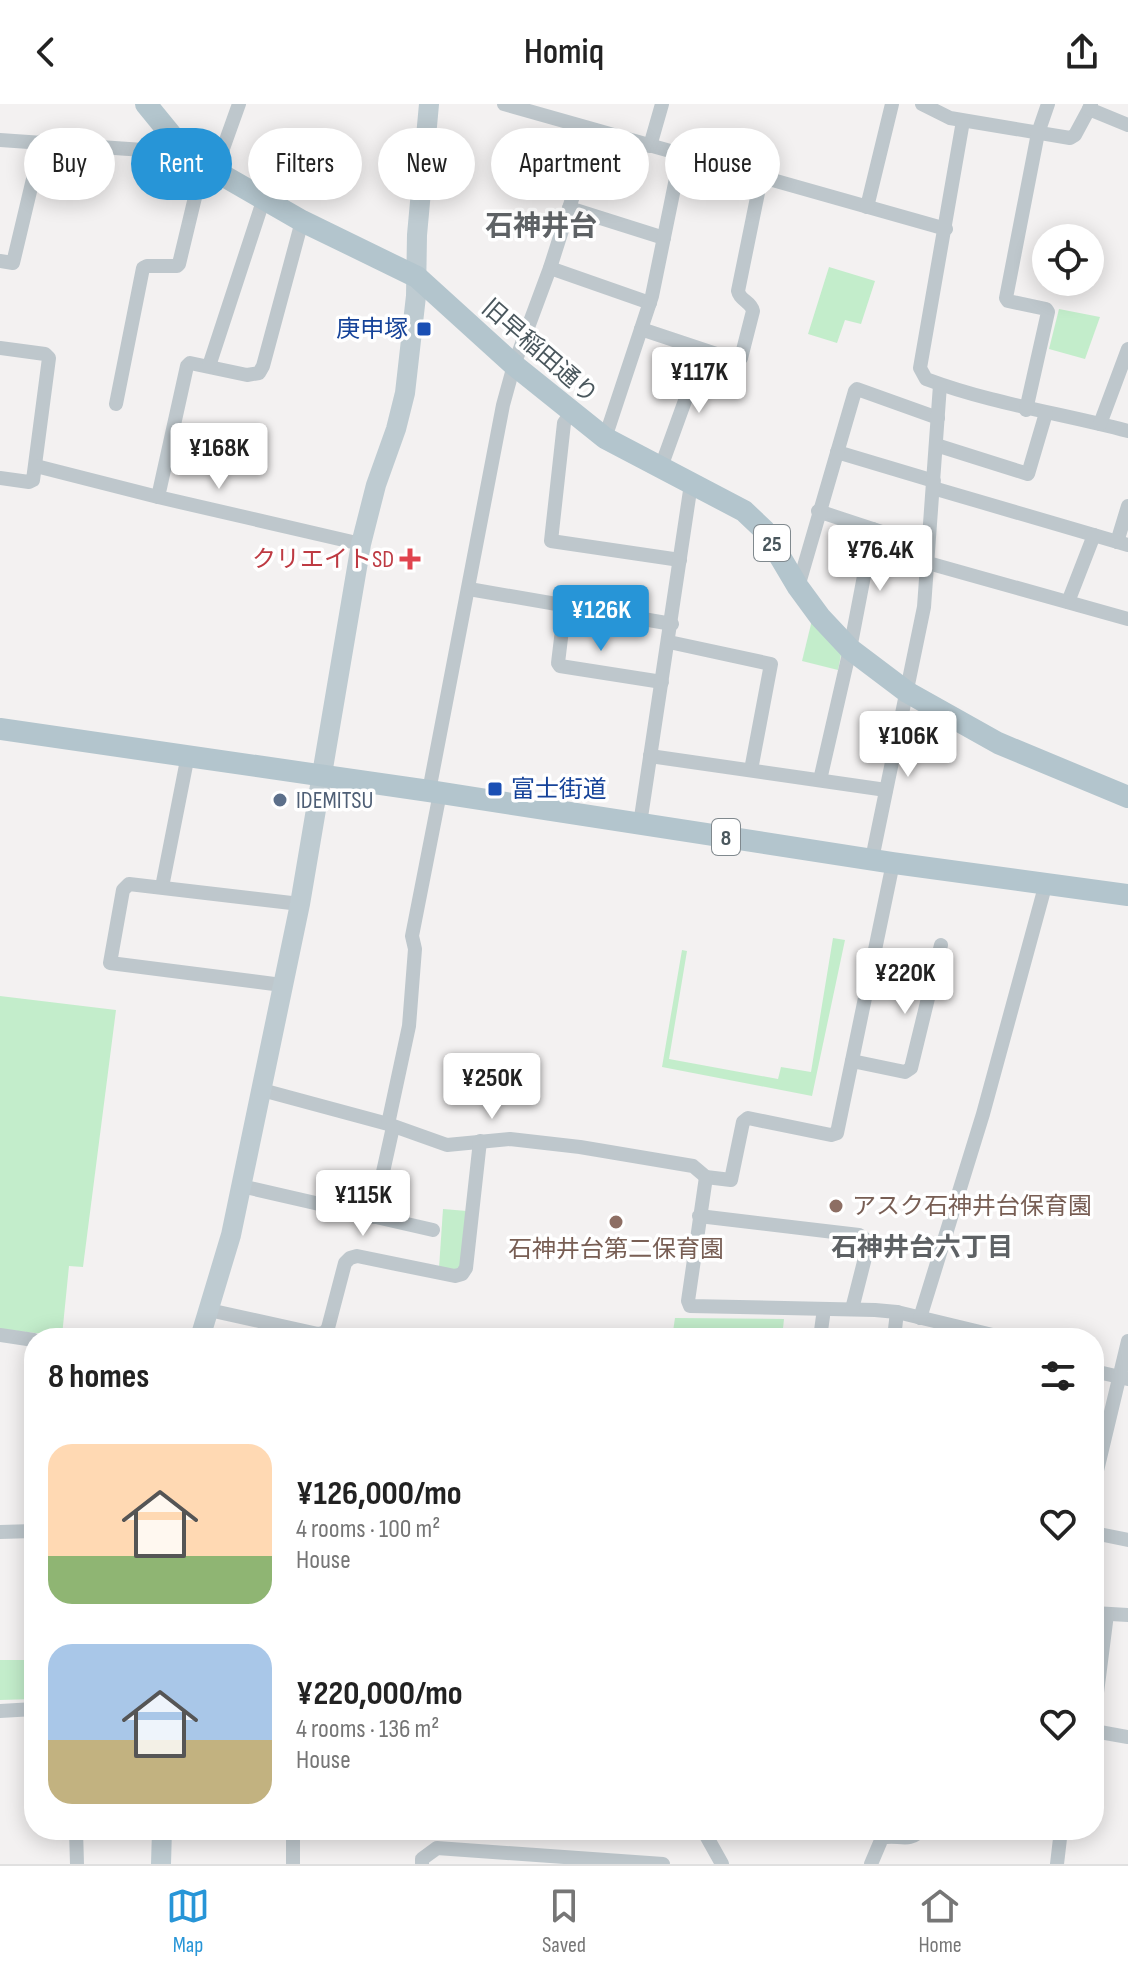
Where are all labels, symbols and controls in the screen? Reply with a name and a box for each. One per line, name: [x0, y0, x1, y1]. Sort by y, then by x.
icon: back: [24, 30, 68, 74]
icon: share: [1060, 30, 1104, 74]
text: Homiq: [524, 31, 604, 74]
chip: Buy: [24, 128, 115, 200]
chip: Rent: [131, 128, 232, 200]
chip: Filters: [248, 128, 362, 200]
chip: New: [378, 128, 475, 200]
chip: Apartment: [491, 128, 649, 200]
chip: House: [665, 128, 780, 200]
district label: 石神井台: [485, 210, 597, 243]
map controls: [1032, 224, 1104, 296]
button: locate: [1032, 224, 1104, 296]
street label: 旧早稲田通り: [476, 293, 604, 410]
place label: 庚申塚: [336, 315, 408, 344]
marker: 庚申塚: [415, 320, 433, 338]
pin: ¥117K: [643, 347, 755, 415]
text: ¥117K: [670, 357, 728, 388]
pin: ¥168K: [163, 423, 275, 491]
text: ¥168K: [189, 433, 249, 464]
road number: 25: [754, 525, 790, 561]
pin: ¥76.4K: [815, 525, 945, 593]
text: ¥76.4K: [846, 535, 914, 566]
place label: クリエイトSD: [252, 545, 394, 574]
marker: クリエイトSD: [401, 550, 419, 568]
pin: ¥126K: [545, 585, 657, 653]
text: ¥126K: [571, 595, 631, 626]
pin: ¥106K: [852, 711, 964, 779]
text: ¥106K: [878, 721, 939, 752]
place label: 富士街道: [511, 775, 607, 804]
marker: 富士街道: [486, 780, 504, 798]
place label: IDEMITSU: [296, 786, 373, 815]
marker: IDEMITSU: [271, 791, 289, 809]
road number: 8: [712, 819, 740, 855]
pin: ¥220K: [849, 948, 961, 1016]
text: ¥220K: [874, 958, 936, 989]
pin: ¥250K: [436, 1053, 548, 1121]
text: ¥250K: [461, 1063, 523, 1094]
pin: ¥115K: [307, 1170, 419, 1238]
text: ¥115K: [334, 1180, 392, 1211]
place label: アスク石神井台保育園: [852, 1192, 1092, 1221]
marker: アスク石神井台保育園: [827, 1197, 845, 1215]
marker: 石神井台第二保育園: [607, 1213, 625, 1231]
district label: 石神井台六丁目: [831, 1233, 1013, 1264]
place label: 石神井台第二保育園: [508, 1235, 724, 1264]
icon: filters: [1036, 1354, 1080, 1398]
text: 8 homes: [48, 1356, 149, 1397]
text: ¥126,000/mo: [296, 1473, 462, 1514]
icon: home: [112, 1476, 208, 1572]
icon: heart: [1036, 1502, 1080, 1546]
text: 4 rooms · 100 m²: [296, 1514, 440, 1545]
text: House: [296, 1545, 351, 1576]
text: ¥220,000/mo: [296, 1673, 463, 1714]
icon: home: [112, 1676, 208, 1772]
icon: heart: [1036, 1702, 1080, 1746]
text: 4 rooms · 136 m²: [296, 1714, 439, 1745]
text: House: [296, 1745, 351, 1776]
tab: Map: [166, 1884, 210, 1959]
tab: Saved: [542, 1884, 586, 1959]
tab: Home: [918, 1884, 962, 1959]

